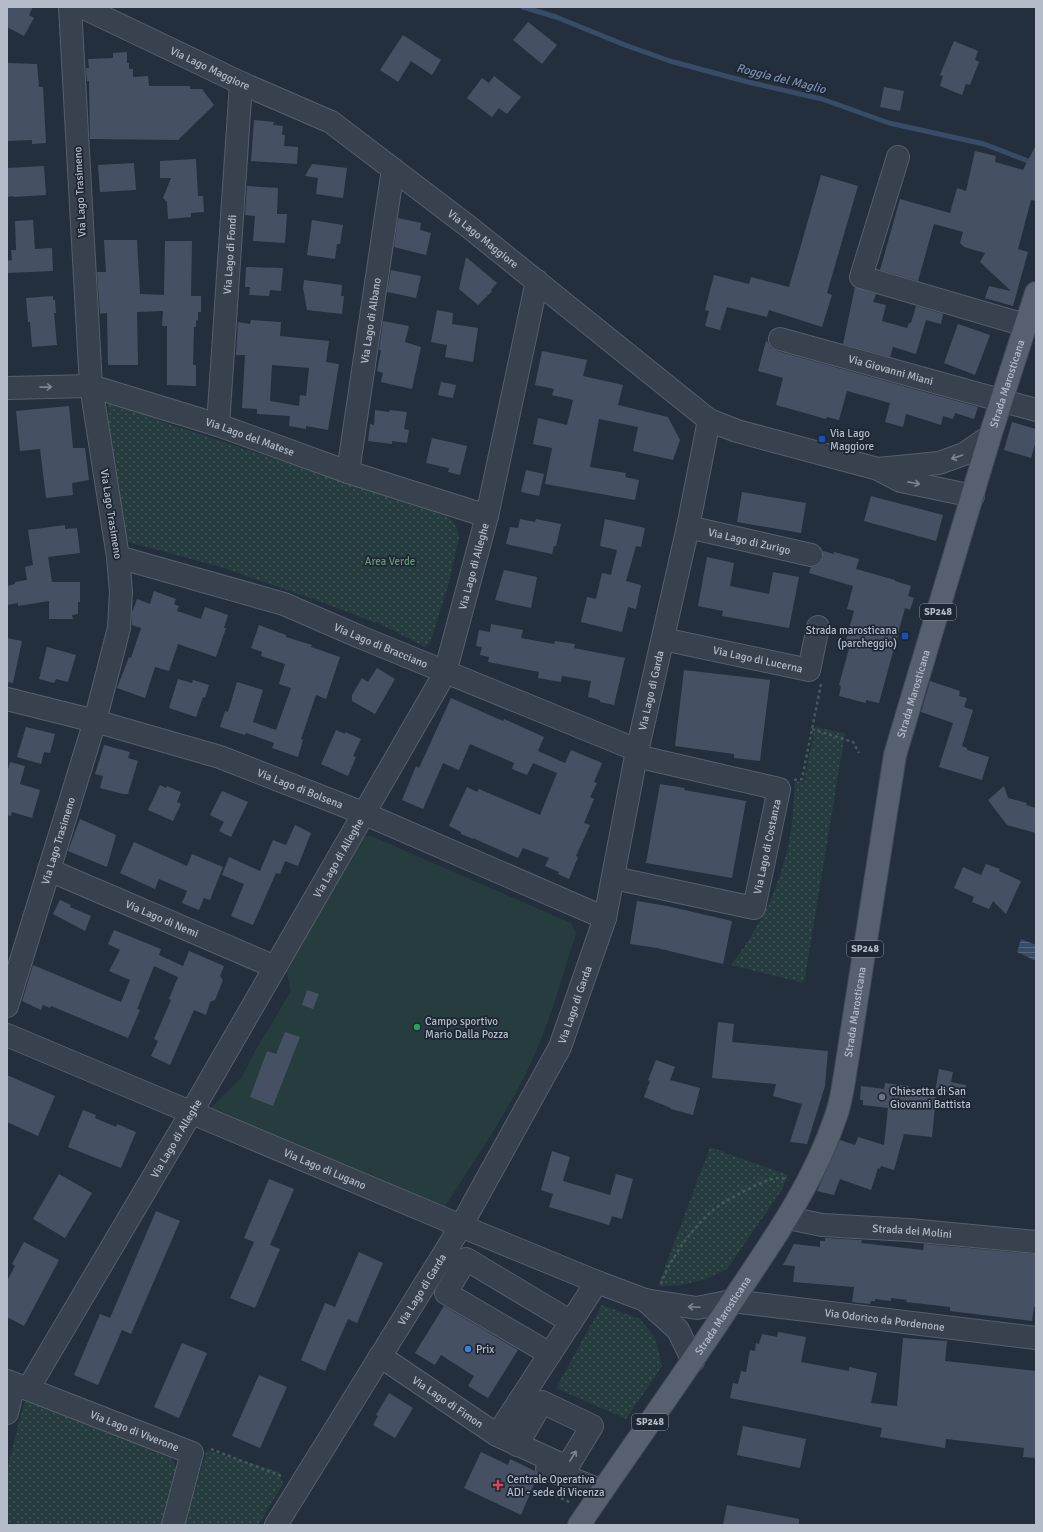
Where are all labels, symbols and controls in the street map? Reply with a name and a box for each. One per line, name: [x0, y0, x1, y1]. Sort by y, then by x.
street label: Via Lago Maggiore: [168, 44, 252, 93]
water label: Roggia del Maglio: [735, 61, 828, 98]
street label: Via Lago Trasimeno: [71, 146, 89, 238]
street label: Via Lago Maggiore: [445, 207, 521, 271]
street label: Via Lago di Fondi: [220, 214, 239, 295]
street label: Via Lago di Albano: [358, 277, 383, 364]
street label: Strada Marosticana: [987, 338, 1027, 429]
street label: Via Giovanni Miani: [847, 352, 935, 388]
one-way arrow: [39, 383, 52, 391]
street label: Via Lago del Matese: [204, 415, 296, 459]
place label: Via Lago Maggiore: [830, 427, 874, 453]
marker: Via Lago Maggiore: [817, 434, 827, 444]
one-way arrow: [951, 453, 963, 461]
street label: Via Lago Trasimeno: [97, 468, 125, 560]
one-way arrow: [907, 480, 920, 488]
street label: Via Lago di Alleghe: [456, 521, 491, 611]
street label: Via Lago di Zurigo: [707, 525, 792, 557]
park label: Area Verde: [365, 555, 415, 568]
road number: SP248: [920, 604, 956, 620]
street label: Via Lago di Bracciano: [332, 620, 430, 671]
place label: Strada marosticana (parcheggio): [806, 624, 897, 650]
marker: Strada marosticana (parcheggio): [900, 631, 910, 641]
street label: Via Lago di Lucerna: [712, 643, 804, 675]
street label: Strada Marosticana: [894, 648, 933, 739]
street label: Via Lago di Garda: [636, 649, 666, 732]
street label: Via Lago di Bolsena: [255, 766, 346, 811]
street label: Via Lago Trasimeno: [38, 795, 78, 886]
street label: Via Lago di Costanza: [751, 797, 783, 895]
street label: Via Lago di Alleghe: [310, 816, 366, 900]
street label: Via Lago di Nemi: [123, 897, 201, 940]
road number: SP248: [847, 941, 883, 957]
street label: Via Lago di Garda: [555, 964, 595, 1045]
street label: Strada Marosticana: [841, 965, 868, 1058]
place label: Campo sportivo Mario Dalla Pozza: [425, 1015, 509, 1041]
marker: Campo sportivo Mario Dalla Pozza: [412, 1022, 422, 1032]
place label: Chiesetta di San Giovanni Battista: [890, 1085, 971, 1111]
marker: Chiesetta di San Giovanni Battista: [877, 1092, 887, 1102]
street label: Via Lago di Alleghe: [148, 1097, 204, 1180]
street label: Via Lago di Lugano: [282, 1146, 368, 1192]
street label: Strada dei Molini: [872, 1221, 953, 1241]
street label: Via Lago di Garda: [395, 1251, 449, 1328]
street label: Strada Marosticana: [692, 1274, 754, 1357]
one-way arrow: [688, 1303, 701, 1310]
street label: Via Odorico da Pordenone: [824, 1306, 945, 1333]
place label: Prix: [476, 1343, 494, 1356]
marker: Prix: [463, 1344, 473, 1354]
street label: Via Lago di Fimon: [410, 1373, 486, 1430]
street label: Via Lago di Viverone: [88, 1408, 181, 1454]
road number: SP248: [632, 1414, 668, 1430]
one-way arrow: [570, 1450, 578, 1462]
place label: Centrale Operativa ADI - sede di Vicenza: [507, 1473, 605, 1499]
marker: Centrale Operativa ADI - sede di Vicenza: [492, 1479, 504, 1491]

